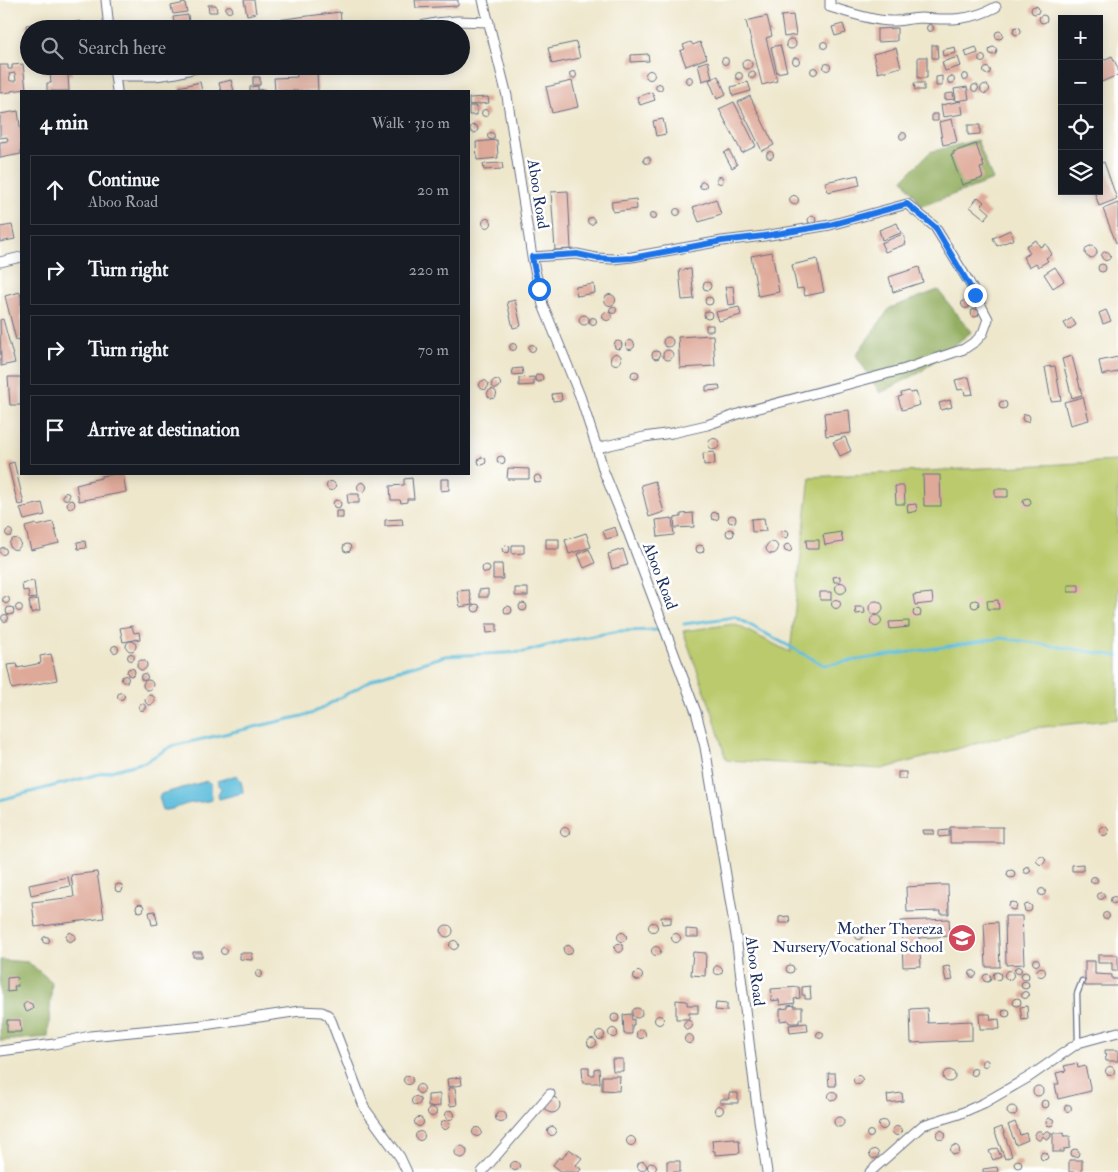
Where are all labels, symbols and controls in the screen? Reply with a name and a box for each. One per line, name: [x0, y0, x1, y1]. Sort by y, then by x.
map controls: [1058, 15, 1103, 195]
button: +: [1058, 15, 1103, 60]
search box: [20, 20, 470, 75]
icon: search: [38, 34, 66, 62]
text: Search here: [78, 36, 166, 60]
button: −: [1058, 60, 1103, 105]
button: locate: [1058, 105, 1103, 150]
text: 4 min: [40, 109, 88, 136]
text: Walk · 310 m: [371, 113, 450, 133]
button: layers: [1058, 150, 1103, 195]
street label: Aboo Road: [522, 157, 553, 230]
text: Continue: [88, 168, 159, 192]
icon: ahead: [41, 176, 69, 204]
text: 20 m: [417, 180, 449, 200]
text: Aboo Road: [88, 192, 158, 212]
icon: right: [41, 256, 69, 284]
text: Turn right: [88, 258, 168, 282]
text: 220 m: [409, 260, 449, 280]
route start: [528, 278, 551, 301]
route end: [964, 284, 987, 307]
icon: right: [41, 336, 69, 364]
text: Turn right: [88, 338, 168, 362]
text: 70 m: [418, 340, 449, 360]
icon: arrive: [41, 416, 69, 444]
text: Arrive at destination: [88, 418, 240, 442]
street label: Aboo Road: [638, 539, 682, 612]
place label: Mother Thereza Nursery/Vocational School: [772, 919, 943, 957]
school or university icon: Mother Thereza Nursery/Vocational School: [947, 923, 977, 953]
street label: Aboo Road: [741, 934, 769, 1007]

